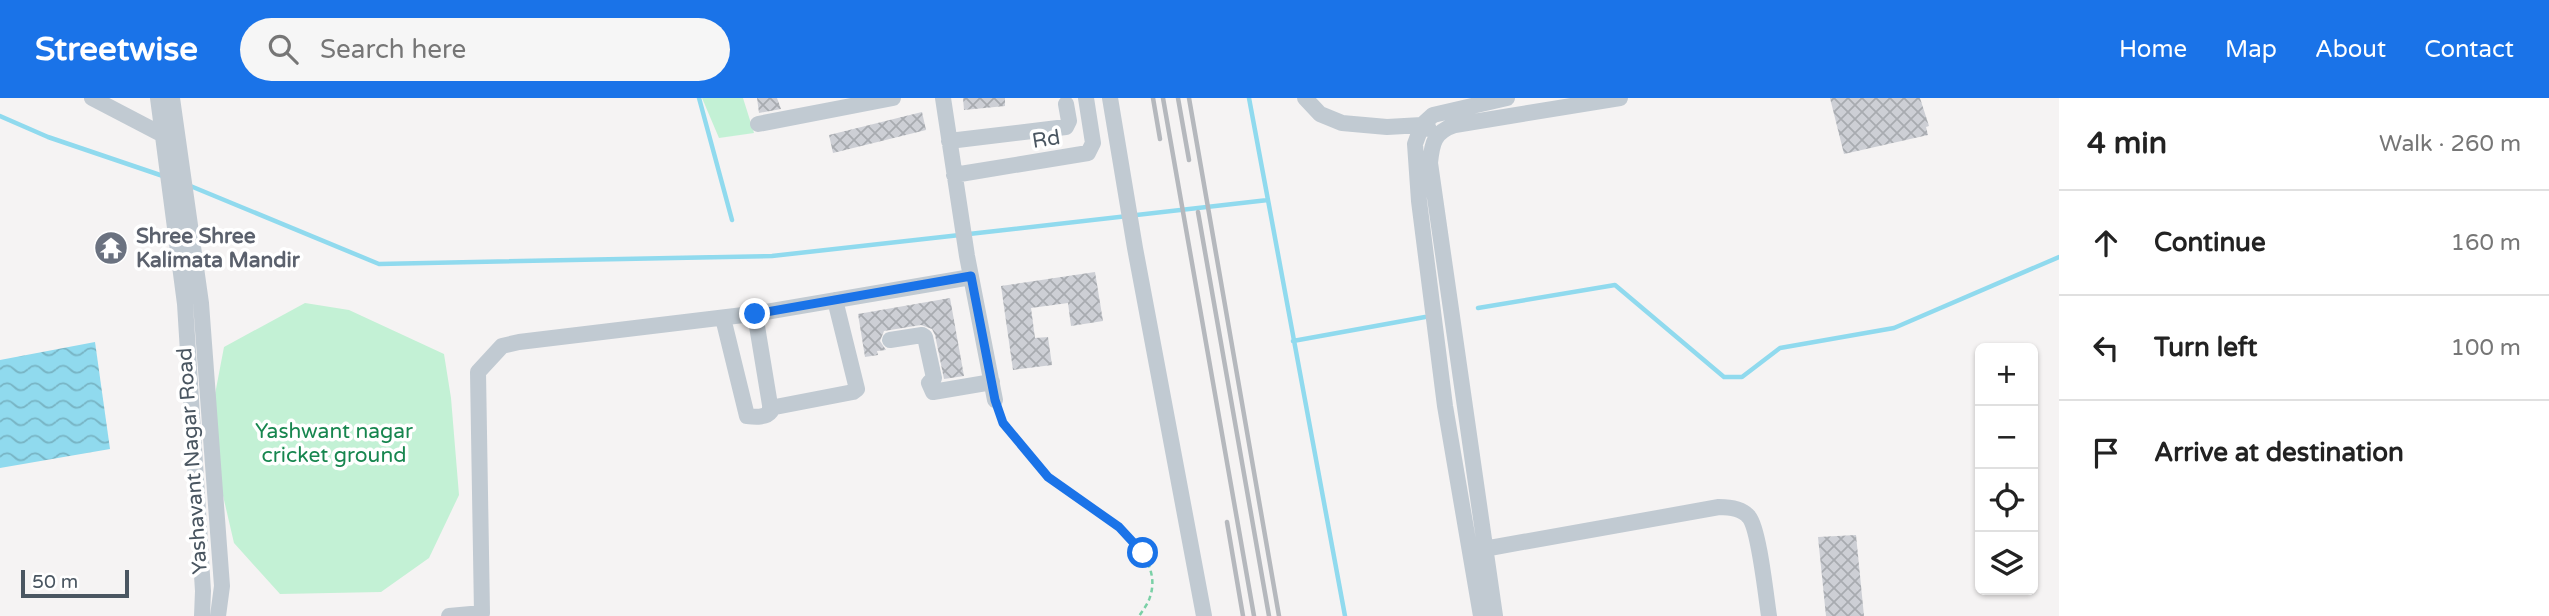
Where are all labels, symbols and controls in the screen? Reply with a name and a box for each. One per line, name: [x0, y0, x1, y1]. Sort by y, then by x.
search box: [240, 18, 730, 81]
text: Streetwise: [35, 30, 198, 69]
icon: search: [264, 30, 302, 68]
text: Search here: [320, 34, 466, 65]
text: Home: [2119, 35, 2187, 64]
text: Map: [2225, 35, 2277, 64]
text: About: [2315, 35, 2386, 64]
text: Contact: [2424, 35, 2514, 64]
street label: Rd: [1030, 125, 1062, 154]
text: 4 min: [2087, 125, 2167, 162]
text: Walk · 260 m: [2379, 130, 2521, 158]
place label: Shree Shree Kalimata Mandir: [136, 224, 301, 273]
icon: ahead: [2087, 224, 2125, 262]
text: Continue: [2154, 227, 2266, 258]
temple icon: Shree Shree Kalimata Mandir: [92, 229, 130, 267]
text: 160 m: [2451, 229, 2521, 257]
route end: [739, 298, 770, 329]
icon: left: [2087, 329, 2125, 367]
text: Turn left: [2154, 332, 2257, 363]
text: 100 m: [2451, 334, 2521, 362]
map controls: [1975, 343, 2038, 595]
button: +: [1975, 343, 2038, 406]
street label: Yashavant Nagar Road: [172, 347, 213, 575]
button: −: [1975, 406, 2038, 469]
park label: Yashwant nagar cricket ground: [255, 419, 413, 468]
icon: arrive: [2087, 434, 2125, 472]
text: Arrive at destination: [2154, 437, 2404, 468]
button: locate: [1975, 469, 2038, 532]
button: layers: [1975, 532, 2038, 595]
route start: [1127, 537, 1158, 568]
scale bar: [21, 567, 130, 599]
text: 50 m: [32, 571, 78, 593]

